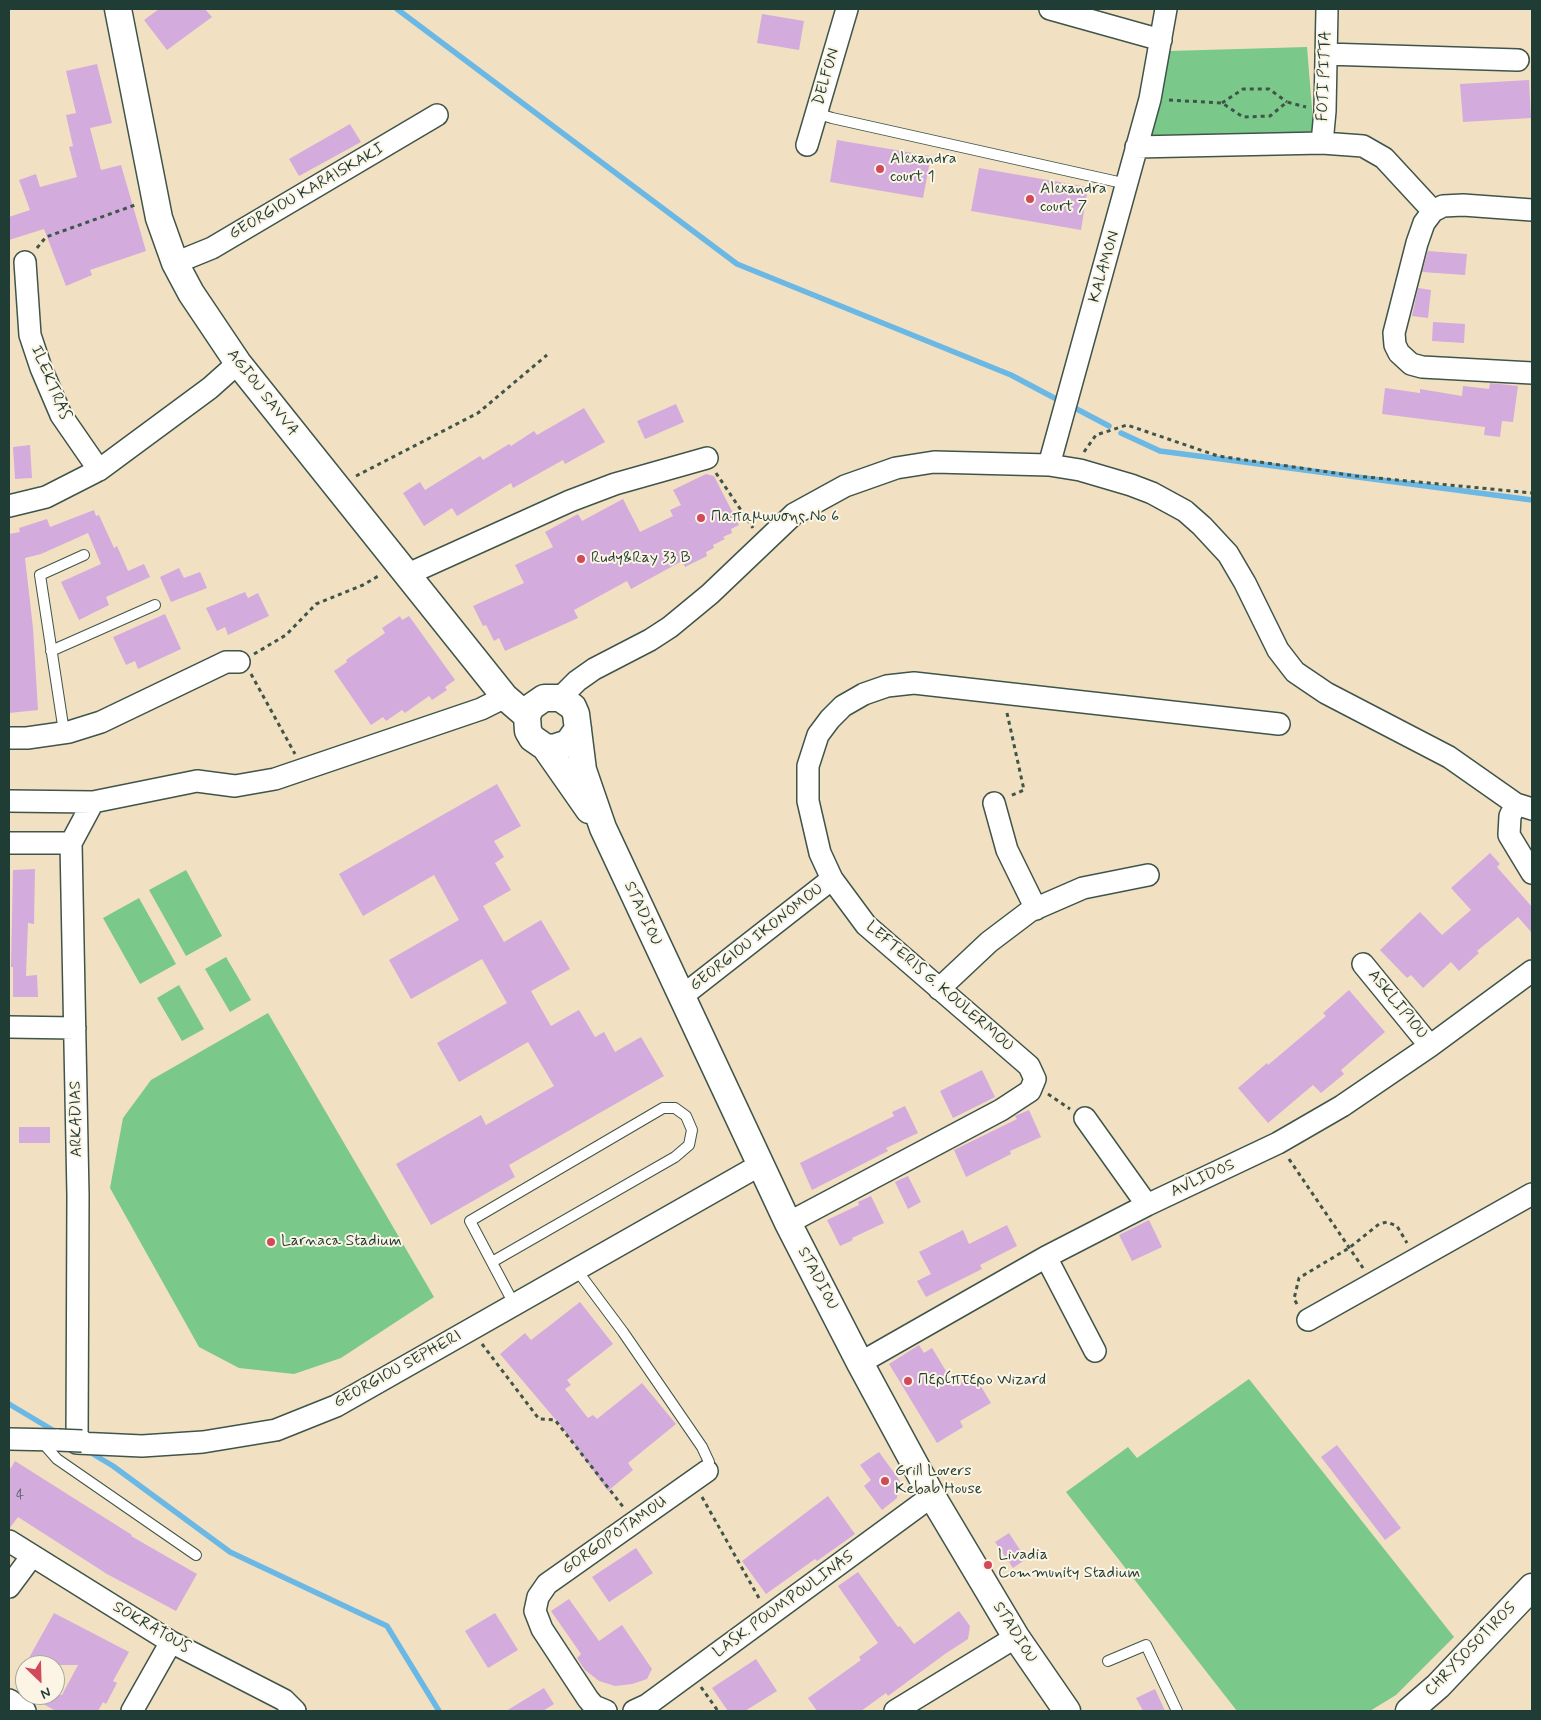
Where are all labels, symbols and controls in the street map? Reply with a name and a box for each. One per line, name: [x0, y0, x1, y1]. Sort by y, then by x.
street label: FOTI PITTA: [1314, 30, 1336, 122]
street label: DELFON: [810, 46, 844, 108]
street label: GEORGIOU KARAISKAKI: [226, 140, 388, 244]
place label: Alexandra court 1: [890, 150, 957, 188]
marker: Alexandra court 1: [874, 163, 886, 175]
place label: Alexandra court 7: [1040, 180, 1107, 218]
marker: Alexandra court 7: [1024, 193, 1036, 205]
street label: KALAMON: [1086, 229, 1124, 305]
street label: ILEKTRAS: [26, 343, 74, 423]
street label: AGIOU SAVVA: [222, 346, 302, 440]
place label: Παπαμωυσης No 6: [711, 508, 839, 528]
marker: Παπαμωυσης No 6: [695, 512, 707, 524]
place label: Rudy&Ray 33 B: [591, 549, 691, 569]
marker: Rudy&Ray 33 B: [575, 553, 587, 565]
street label: STADIOU: [619, 879, 665, 949]
street label: GEORGIOU IKONOMOU: [686, 880, 828, 996]
street label: LEFTERIS G. KOULERMOU: [861, 918, 1017, 1056]
street label: ASKLIPIOU: [1363, 966, 1431, 1044]
street label: ARKADIAS: [67, 1081, 87, 1157]
street label: AVLIDOS: [1168, 1156, 1238, 1202]
place label: Larnaca Stadium: [281, 1232, 402, 1252]
marker: Larnaca Stadium: [265, 1236, 277, 1248]
street label: STADIOU: [792, 1244, 842, 1314]
street label: GEORGIOU SEPHERI: [331, 1327, 465, 1413]
place label: Περίπτερο Wizard: [918, 1371, 1046, 1391]
marker: Περίπτερο Wizard: [902, 1375, 914, 1387]
place label: Grill Lovers Kebab House: [895, 1462, 982, 1500]
marker: Grill Lovers Kebab House: [879, 1475, 891, 1487]
house number: 4: [16, 1488, 24, 1504]
street label: GORGOPOTAMOU: [559, 1493, 671, 1579]
place label: Livadia Community Stadium: [998, 1546, 1140, 1584]
street label: LASK. POUMPOULINAS: [710, 1548, 858, 1662]
marker: Livadia Community Stadium: [982, 1559, 994, 1571]
street label: SOKRATOUS: [109, 1598, 193, 1658]
street label: STADIOU: [988, 1599, 1040, 1667]
street label: CHRYSOSOTIROS: [1421, 1599, 1521, 1701]
north arrow: [15, 1655, 65, 1705]
text: N: [38, 1683, 54, 1703]

